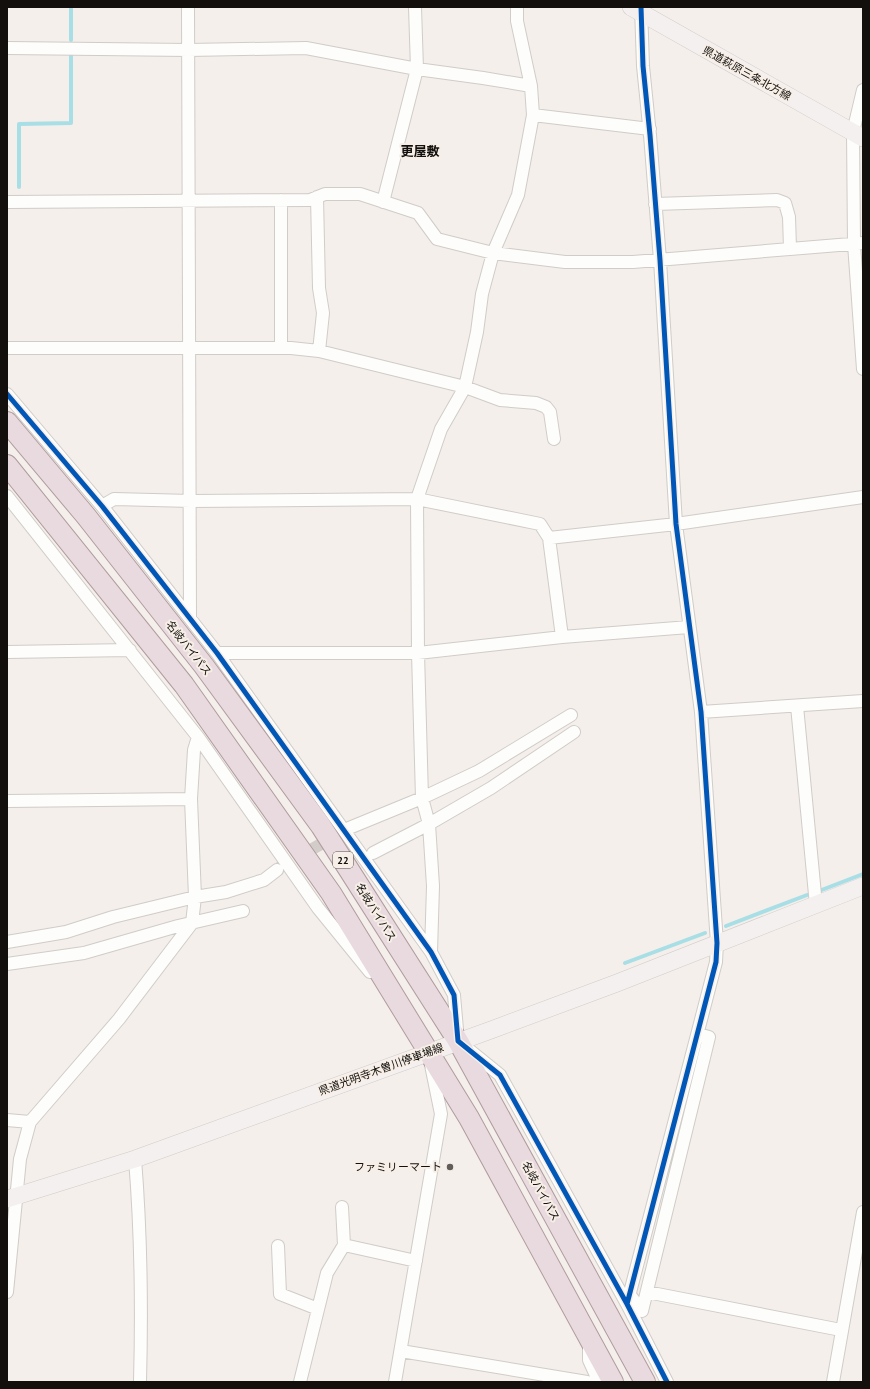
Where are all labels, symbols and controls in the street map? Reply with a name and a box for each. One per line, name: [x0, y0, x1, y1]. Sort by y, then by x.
street label: 県道萩原三条北方線: [700, 43, 794, 103]
district label: 更屋敷: [400, 143, 440, 160]
street label: 名岐バイパス: [163, 618, 215, 678]
road number: 22: [333, 852, 353, 868]
street label: 名岐バイパス: [353, 880, 399, 944]
street label: 県道光明寺木曽川停車場線: [317, 1040, 445, 1098]
street label: 名岐バイパス: [519, 1159, 563, 1223]
place label: ファミリーマート: [354, 1160, 442, 1174]
marker: ファミリーマート: [445, 1162, 455, 1172]

